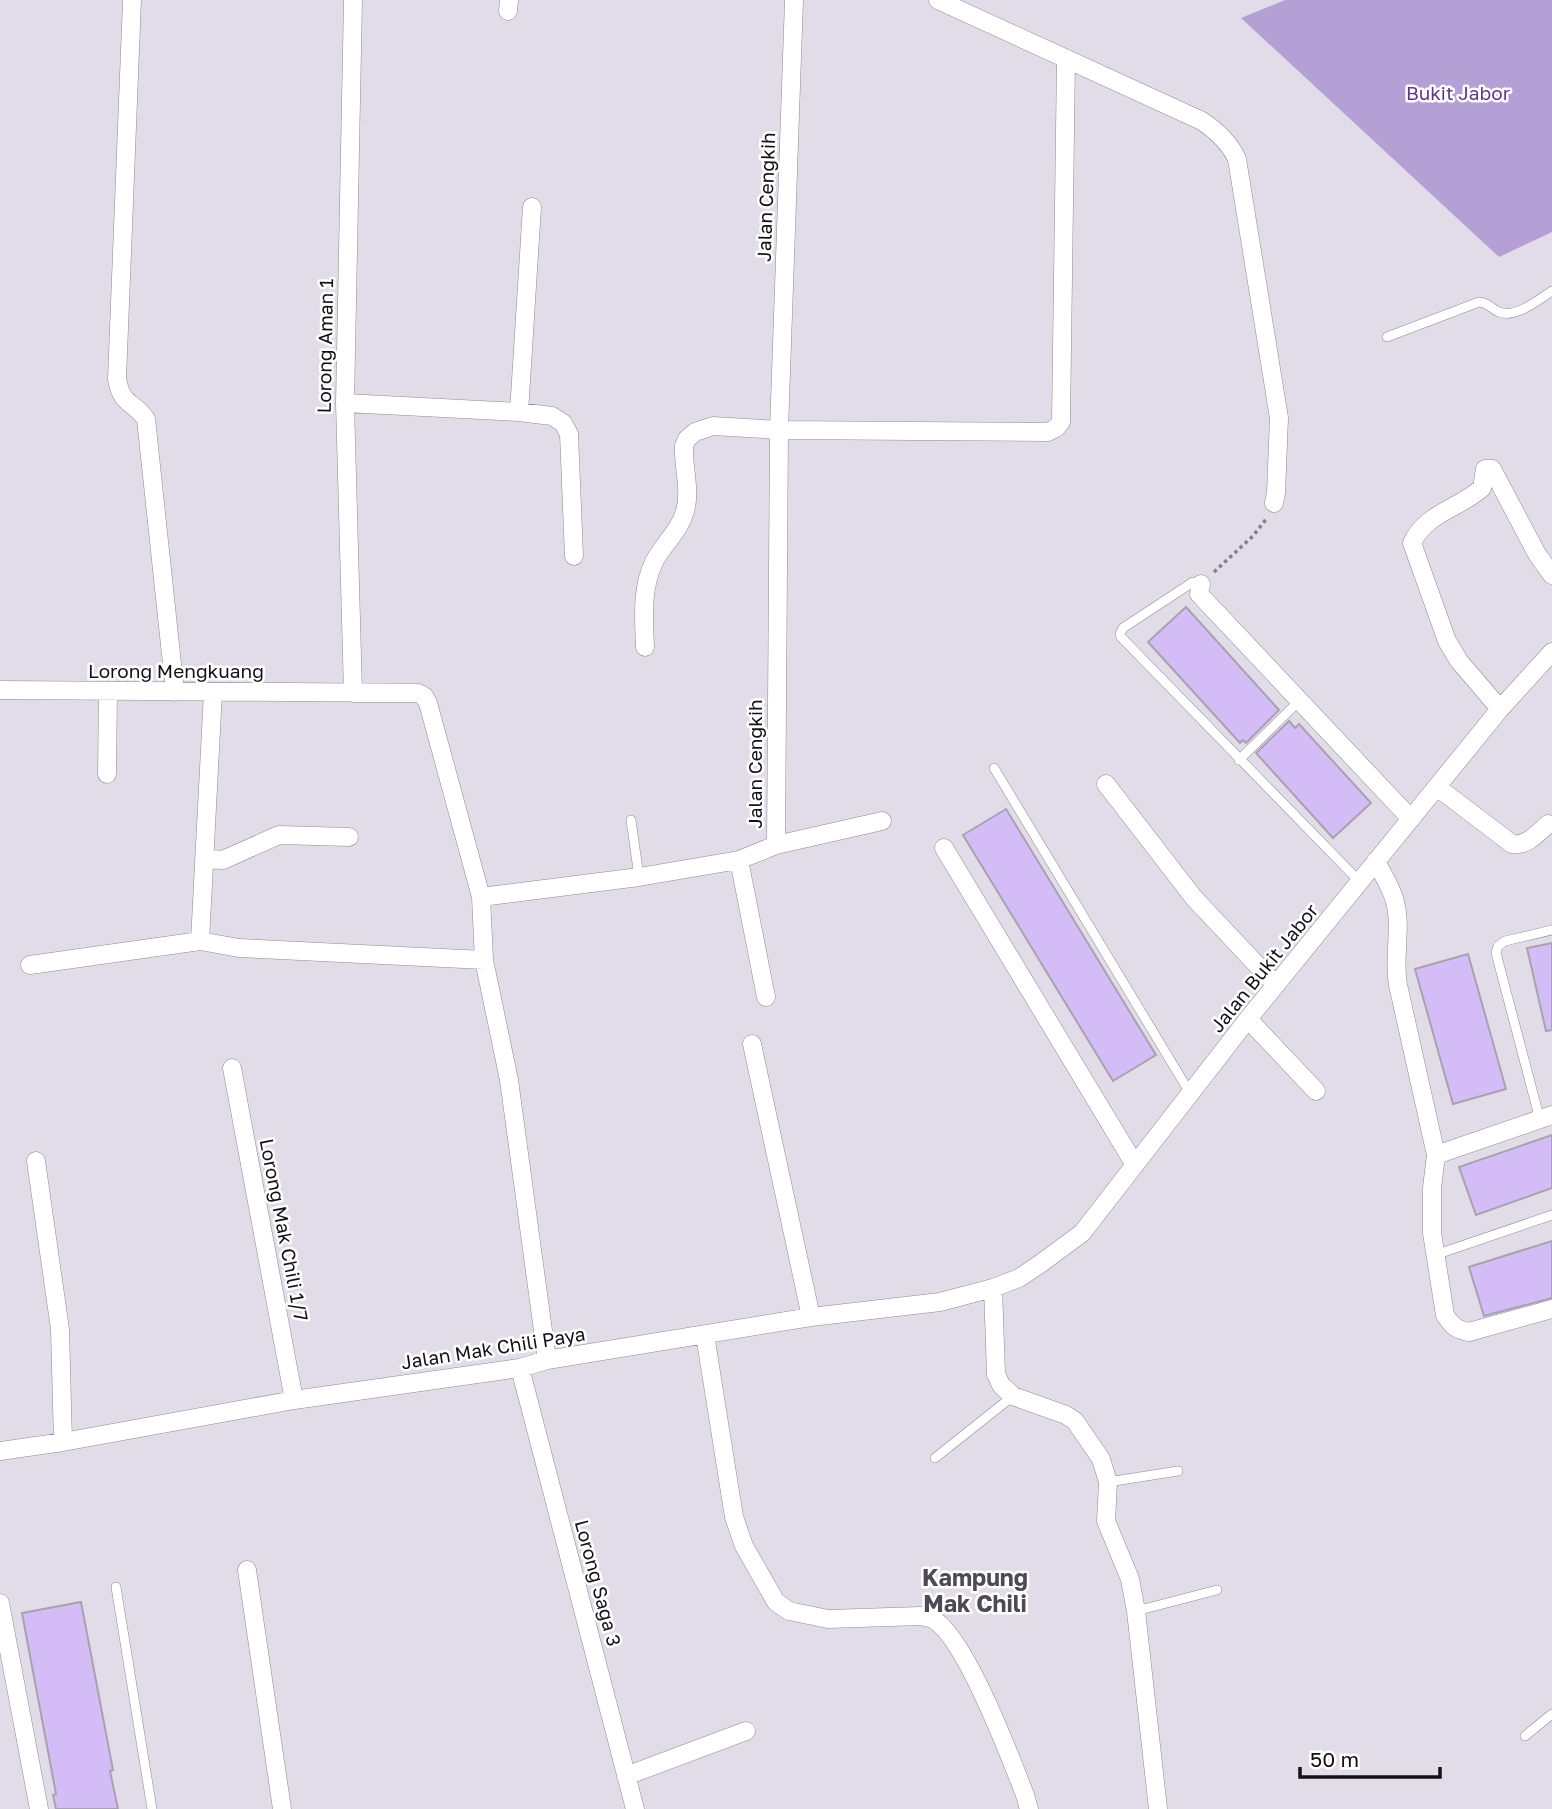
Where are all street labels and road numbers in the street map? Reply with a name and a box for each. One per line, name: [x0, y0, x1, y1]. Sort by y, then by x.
street label: Jalan Cengkih: [752, 132, 779, 262]
street label: Lorong Aman 1: [312, 278, 337, 414]
street label: Lorong Mengkuang: [88, 659, 264, 682]
street label: Jalan Cengkih: [743, 699, 766, 829]
street label: Jalan Bukit Jabor: [1205, 898, 1323, 1037]
street label: Lorong Mak Chili 1/7: [256, 1137, 313, 1323]
street label: Jalan Mak Chili Paya: [399, 1322, 587, 1373]
street label: Lorong Saga 3: [571, 1517, 626, 1649]

